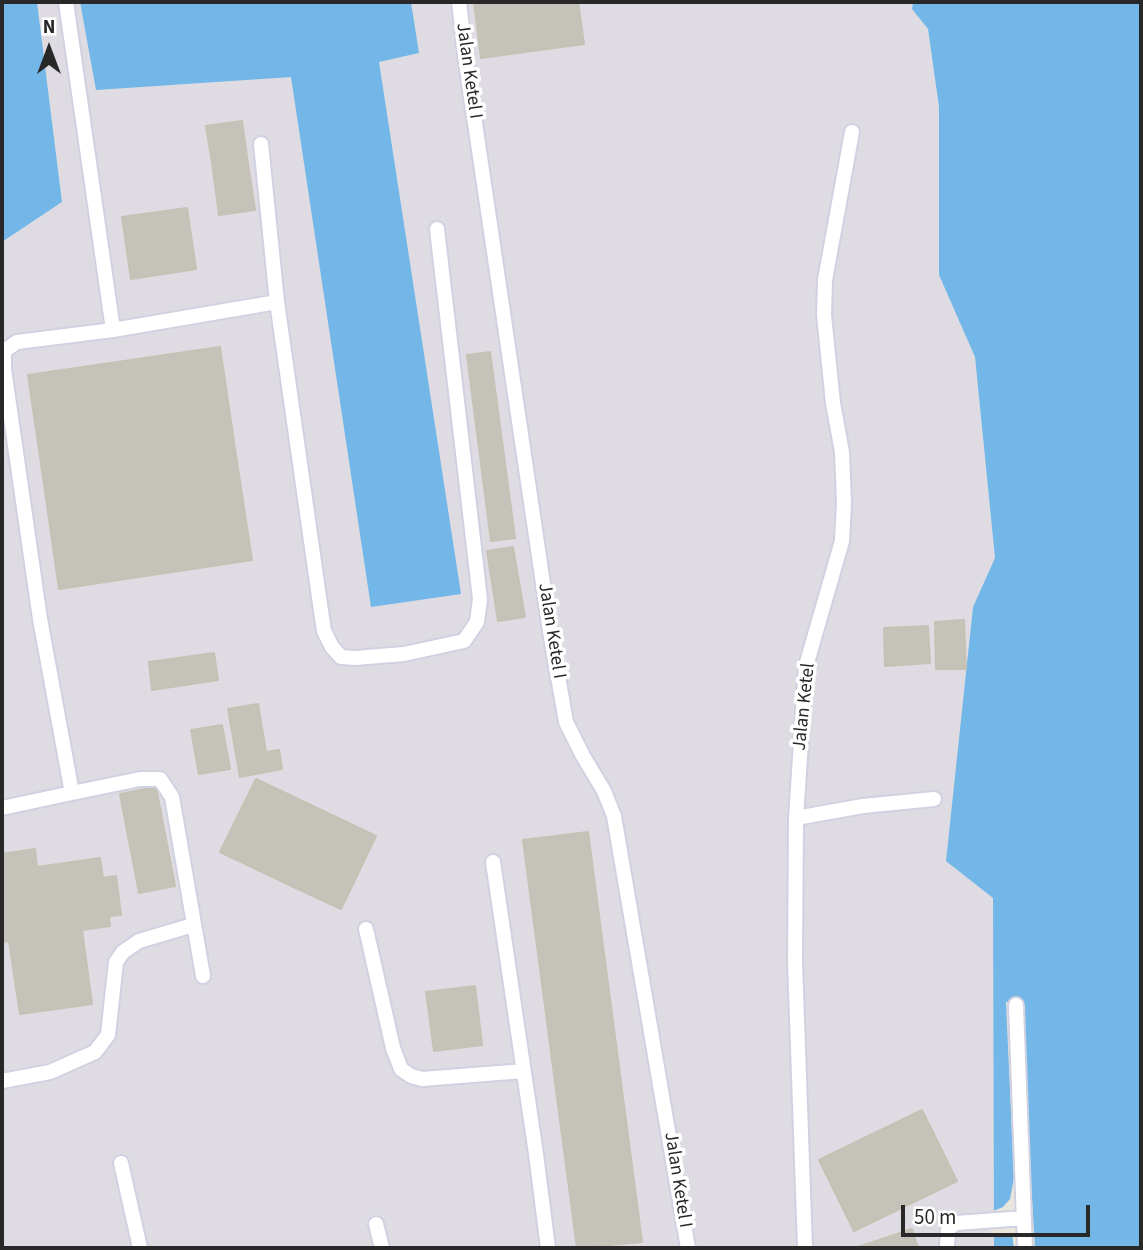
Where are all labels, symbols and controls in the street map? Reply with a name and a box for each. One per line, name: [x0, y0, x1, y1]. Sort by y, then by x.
north arrow: [14, 14, 84, 84]
text: N: [43, 14, 55, 41]
street label: Jalan Ketel I: [450, 22, 486, 120]
street label: Jalan Ketel I: [532, 582, 570, 680]
street label: Jalan Ketel: [789, 662, 821, 752]
street label: Jalan Ketel I: [658, 1131, 696, 1229]
scale bar: [905, 1190, 1094, 1234]
text: 50 m: [914, 1202, 956, 1232]

